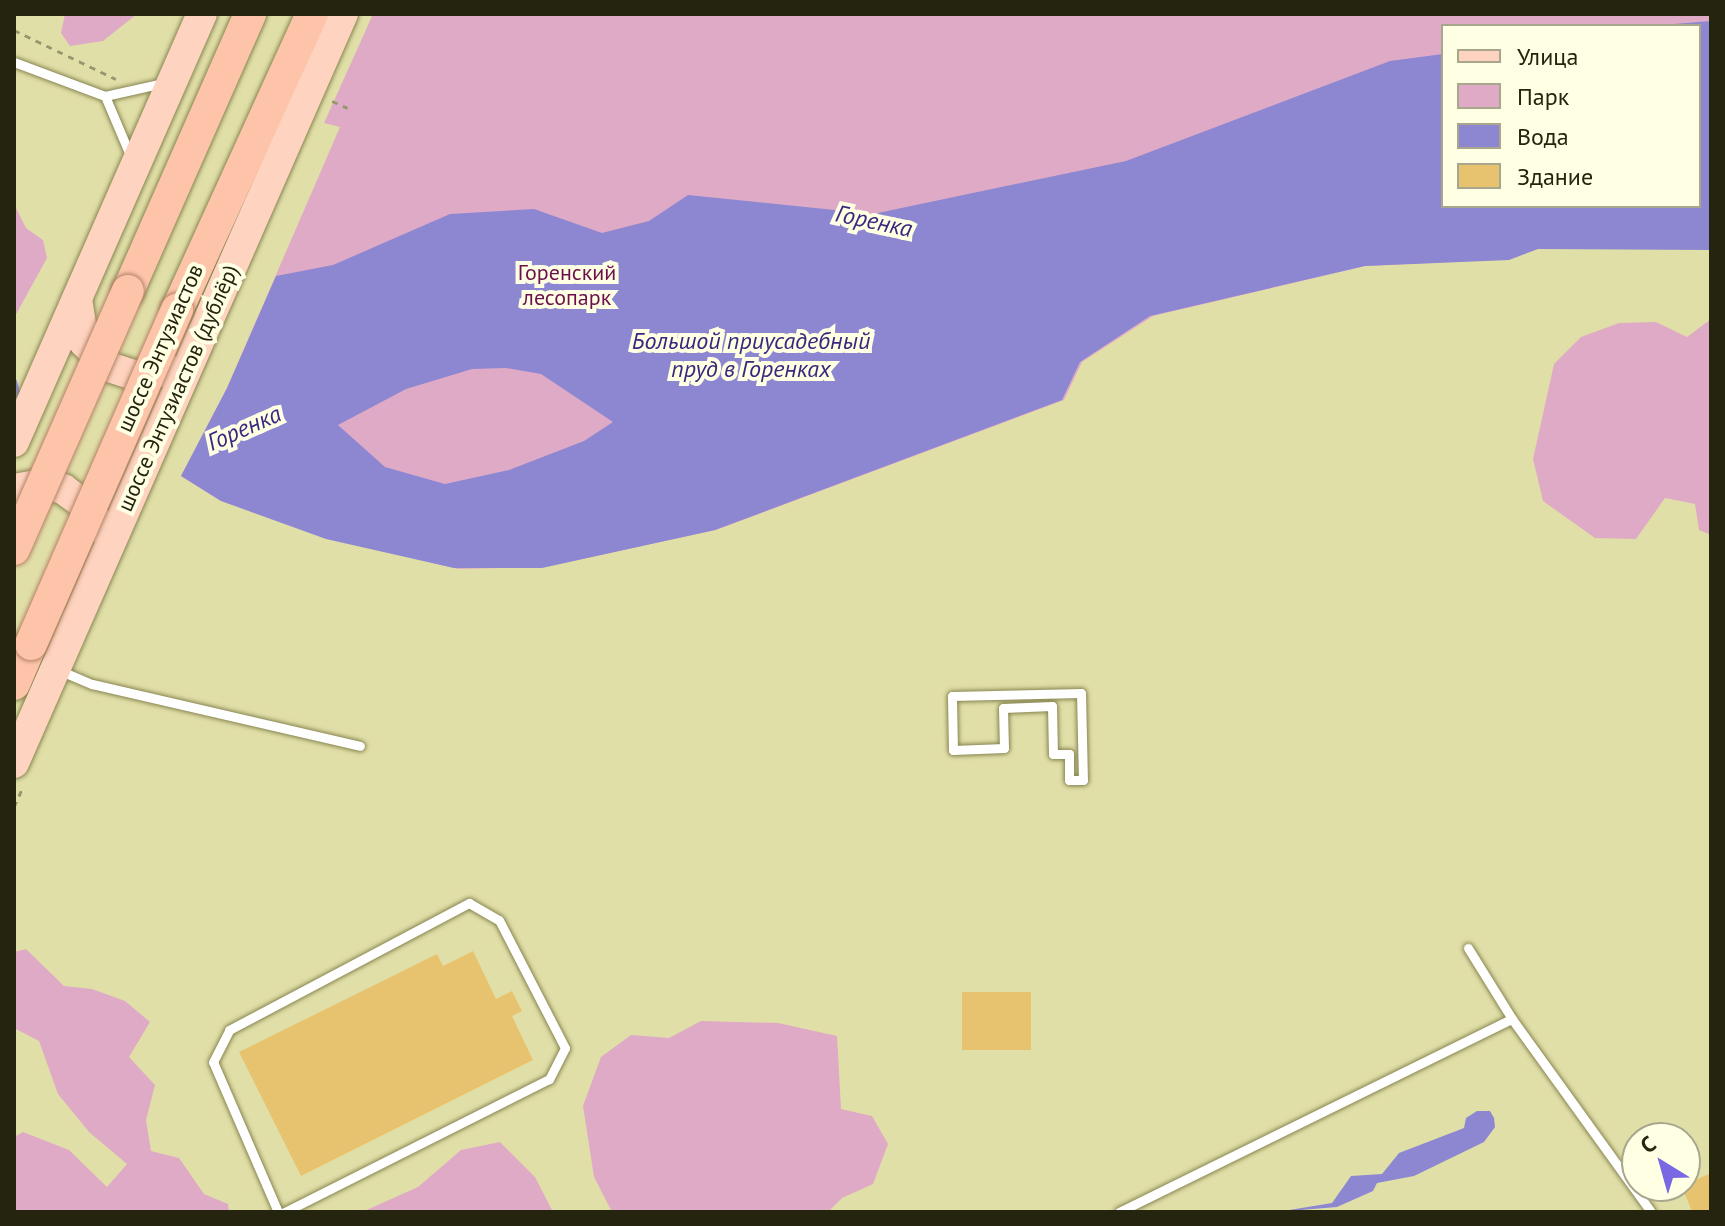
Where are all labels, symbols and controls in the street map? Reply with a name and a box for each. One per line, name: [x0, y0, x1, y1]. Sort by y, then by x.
legend: [1441, 24, 1701, 208]
text: Улица: [1517, 41, 1578, 72]
text: Парк: [1517, 81, 1569, 112]
text: Вода: [1517, 121, 1569, 152]
text: Здание: [1517, 161, 1593, 192]
water label: Горенка: [833, 199, 915, 243]
park label: Горенский лесопарк: [518, 259, 616, 310]
street label: шоссе Энтузиастов: [111, 260, 209, 436]
street label: шоссе Энтузиастов (дублёр): [112, 261, 244, 515]
water label: Большой приусадебный пруд в Горенках: [632, 327, 870, 383]
water label: Горенка: [203, 399, 285, 457]
north arrow: [1621, 1122, 1701, 1202]
text: С: [1634, 1130, 1661, 1159]

